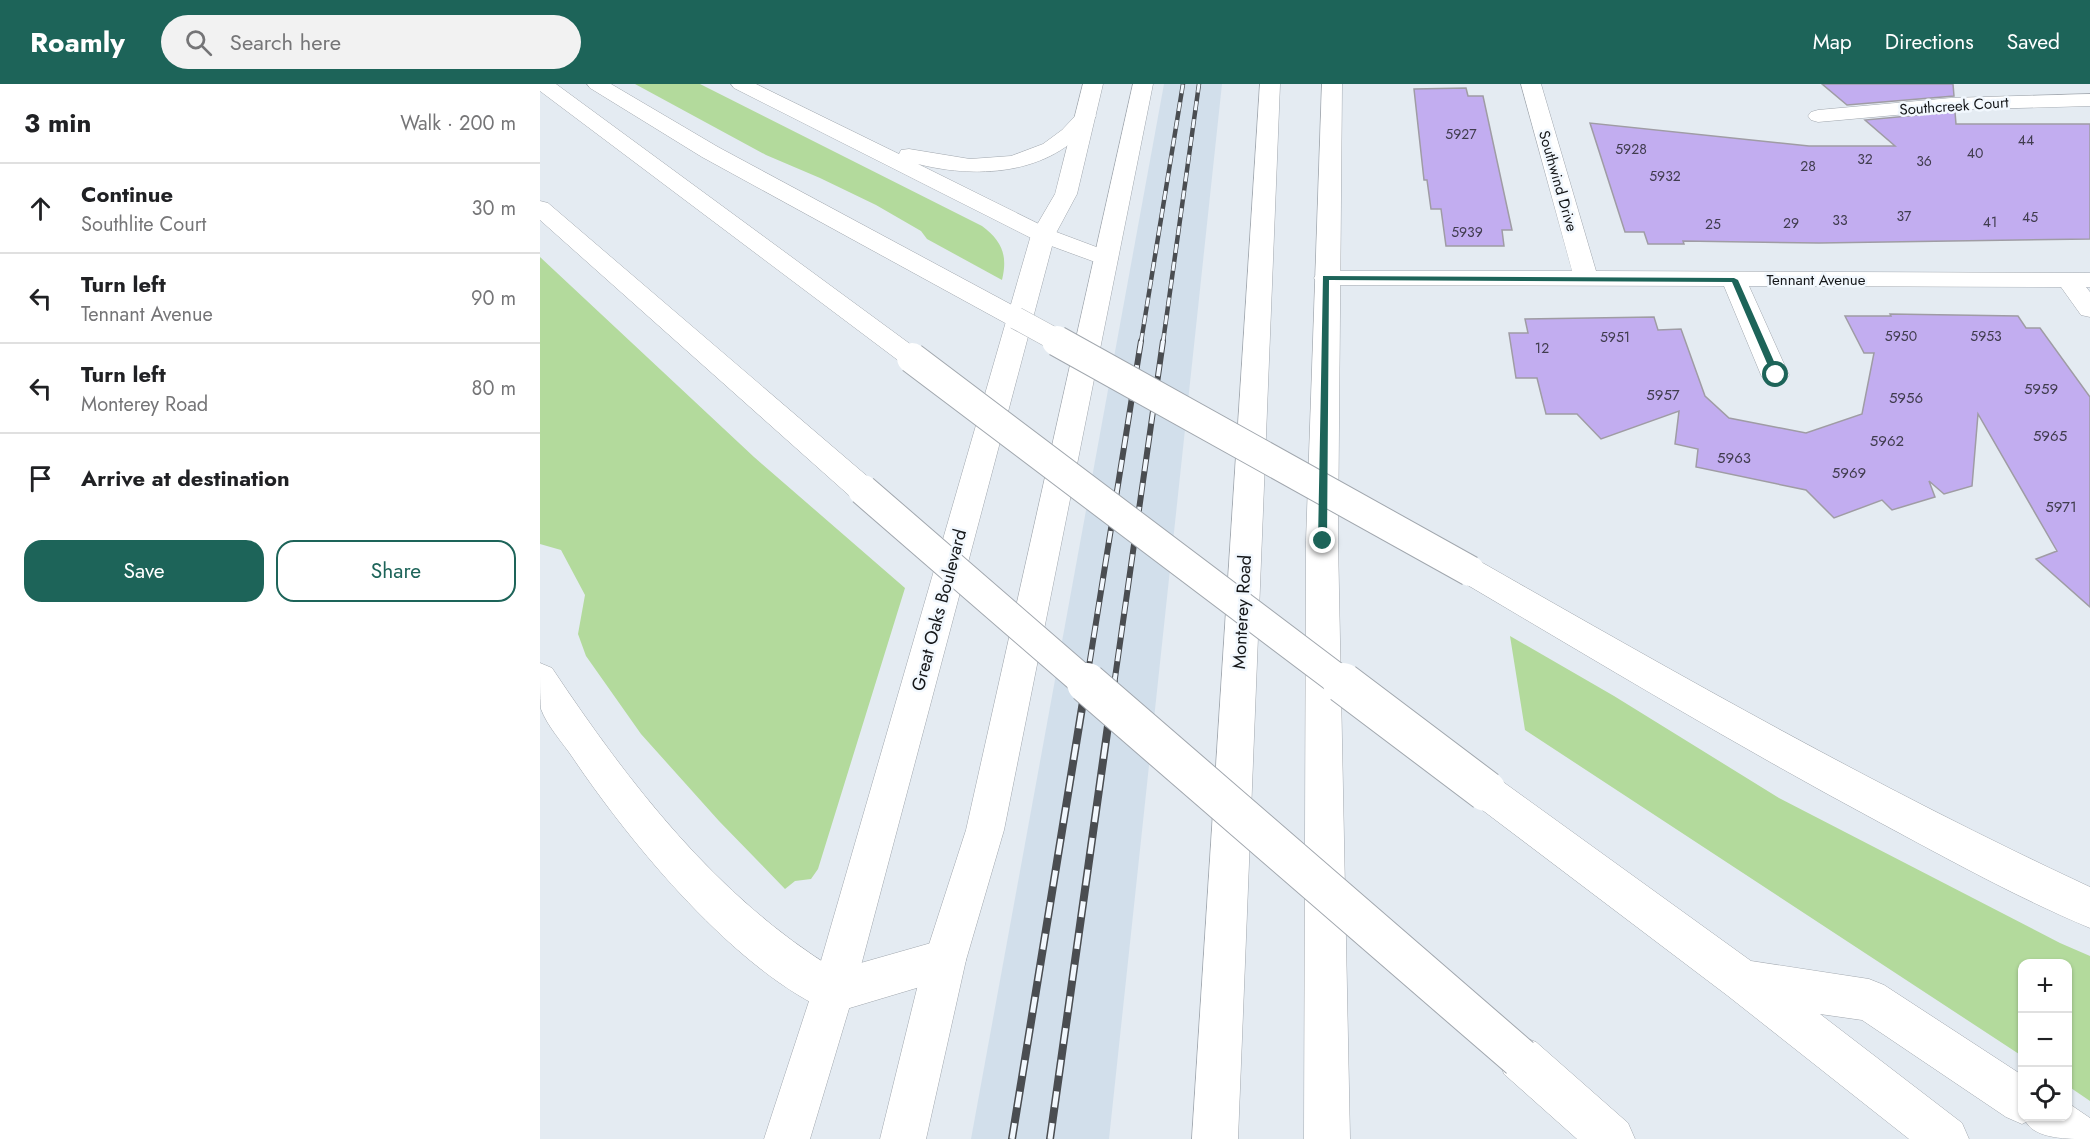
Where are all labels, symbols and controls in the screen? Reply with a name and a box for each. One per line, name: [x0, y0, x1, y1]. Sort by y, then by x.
search box: [161, 15, 581, 69]
text: Roamly: [30, 22, 125, 63]
icon: search: [182, 26, 215, 59]
text: Search here: [230, 26, 341, 58]
text: Map: [1813, 27, 1852, 57]
text: Directions: [1885, 27, 1974, 57]
text: Saved: [2007, 27, 2060, 57]
street label: Southcreek Court: [1899, 91, 2010, 121]
text: 3 min: [24, 104, 91, 142]
text: Walk · 200 m: [400, 109, 516, 138]
house number: 5927: [1445, 124, 1477, 144]
street label: Southwind Drive: [1533, 128, 1583, 234]
house number: 44: [2018, 130, 2034, 150]
house number: 5928: [1615, 139, 1647, 159]
house number: 40: [1967, 143, 1983, 163]
house number: 32: [1857, 149, 1873, 169]
house number: 36: [1916, 151, 1932, 171]
house number: 28: [1800, 156, 1816, 176]
house number: 5932: [1649, 166, 1681, 186]
text: Continue: [81, 178, 173, 210]
icon: ahead: [24, 192, 57, 225]
text: 30 m: [471, 194, 516, 223]
house number: 37: [1897, 206, 1912, 226]
house number: 45: [2022, 207, 2038, 227]
text: Southlite Court: [81, 210, 206, 239]
house number: 33: [1832, 210, 1848, 230]
house number: 41: [1983, 212, 1997, 232]
house number: 29: [1783, 213, 1799, 233]
house number: 25: [1705, 214, 1721, 234]
house number: 5939: [1451, 222, 1483, 242]
text: Turn left: [81, 268, 166, 300]
street label: Tennant Avenue: [1767, 269, 1866, 291]
icon: left: [24, 282, 57, 315]
text: 90 m: [471, 284, 516, 313]
text: Tennant Avenue: [81, 300, 213, 329]
house number: 5950: [1885, 326, 1917, 346]
house number: 5953: [1970, 326, 2002, 346]
house number: 5951: [1600, 327, 1630, 347]
house number: 12: [1535, 338, 1549, 358]
text: Turn left: [81, 358, 166, 390]
route start: [1762, 361, 1788, 387]
icon: left: [24, 372, 57, 405]
text: 80 m: [471, 374, 516, 403]
house number: 5959: [2024, 378, 2058, 400]
house number: 5957: [1646, 384, 1680, 406]
house number: 5956: [1889, 387, 1923, 409]
text: Monterey Road: [81, 390, 208, 419]
house number: 5965: [2033, 425, 2067, 447]
house number: 5962: [1870, 430, 1904, 452]
house number: 5963: [1717, 447, 1751, 469]
icon: arrive: [24, 462, 57, 495]
text: Arrive at destination: [81, 462, 290, 494]
house number: 5969: [1832, 462, 1866, 484]
house number: 5971: [2045, 496, 2077, 518]
street label: Great Oaks Boulevard: [905, 526, 973, 694]
route end: [1309, 527, 1335, 553]
button: Save: [24, 540, 264, 602]
button: Share: [276, 540, 516, 602]
street label: Monterey Road: [1226, 554, 1258, 670]
map controls: [2018, 959, 2072, 1121]
button: +: [2018, 959, 2072, 1013]
button: −: [2018, 1013, 2072, 1067]
button: locate: [2018, 1067, 2072, 1121]

